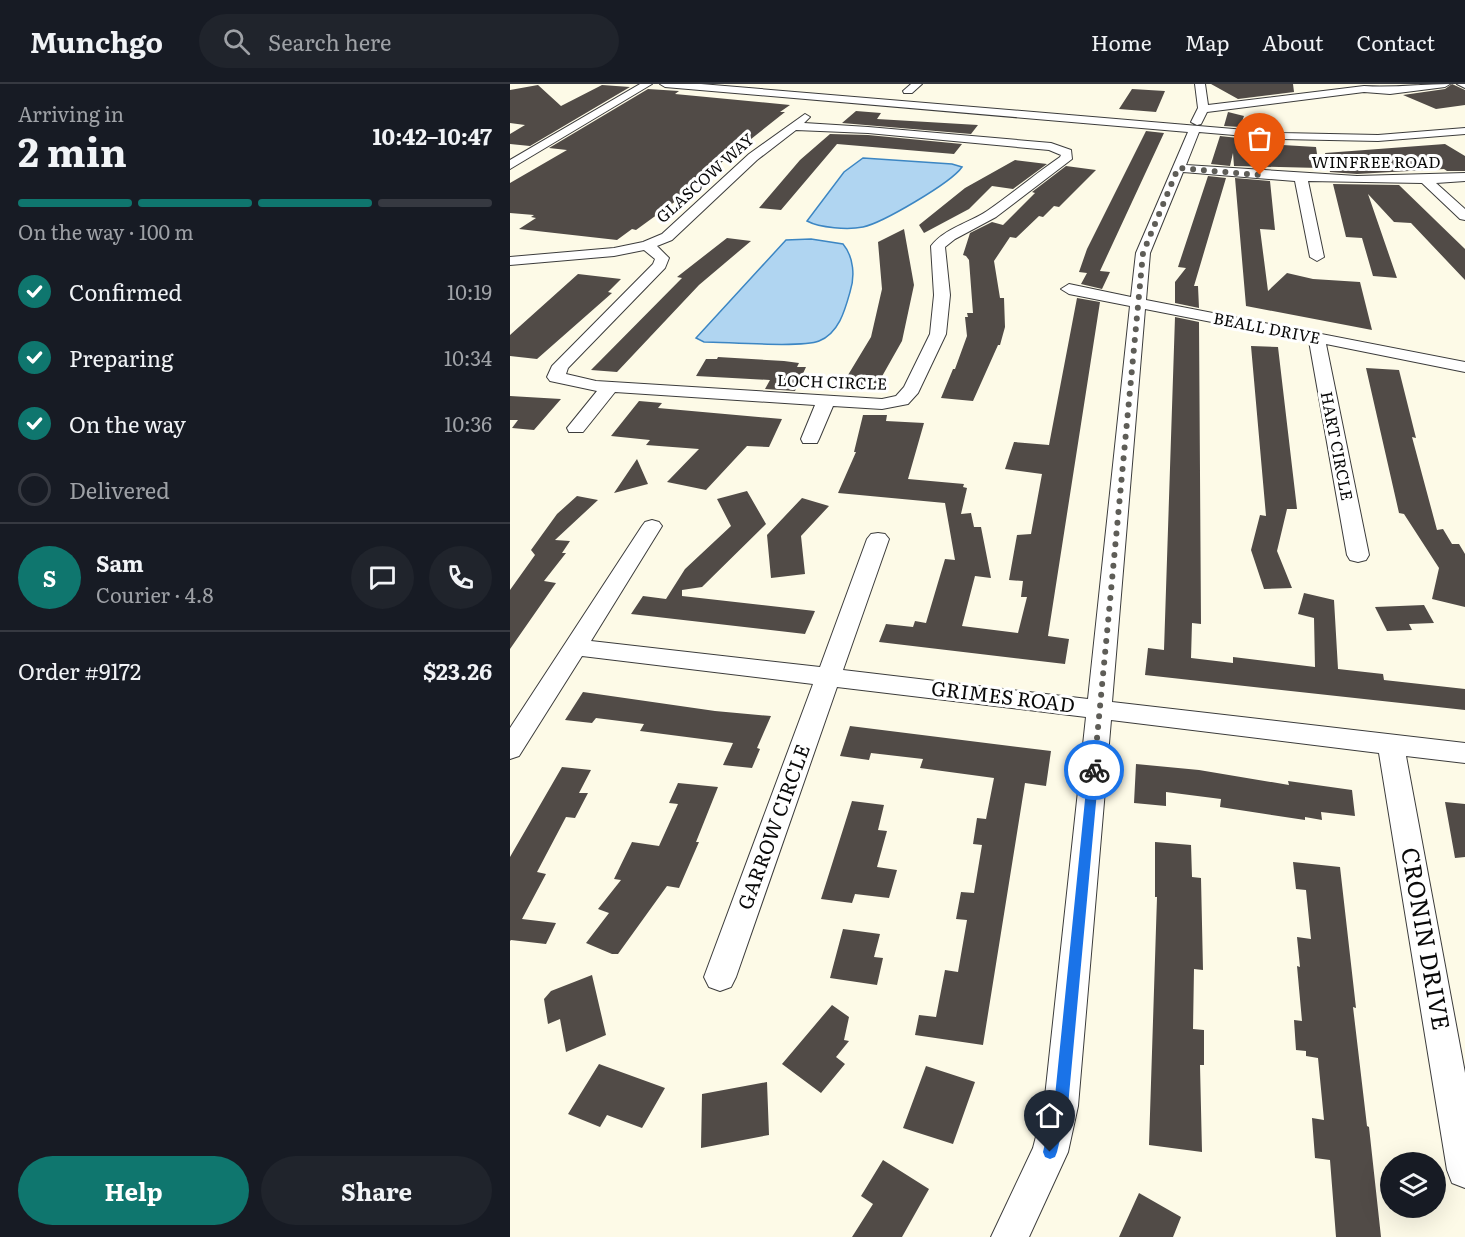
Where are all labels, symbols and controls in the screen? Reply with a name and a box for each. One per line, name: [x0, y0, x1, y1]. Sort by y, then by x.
search box: [199, 14, 619, 68]
text: Munchgo: [30, 20, 163, 62]
icon: search: [220, 25, 253, 58]
text: Search here: [268, 25, 391, 58]
text: Home: [1091, 26, 1152, 57]
text: Map: [1185, 26, 1229, 57]
text: About: [1262, 26, 1324, 57]
text: Contact: [1357, 26, 1435, 57]
text: Arriving in: [18, 98, 124, 128]
pin: [1234, 113, 1285, 175]
text: 10:42–10:47: [373, 119, 492, 152]
text: 2 min: [18, 121, 127, 179]
icon: bag: [1243, 122, 1276, 155]
street label: GLASCOW WAY: [650, 126, 759, 228]
street label: WINFREE ROAD: [1312, 149, 1440, 173]
text: On the way · 100 m: [18, 216, 194, 246]
icon: check: [18, 275, 51, 308]
text: Confirmed: [69, 275, 182, 308]
text: 10:19: [447, 276, 492, 306]
street label: BEALL DRIVE: [1212, 305, 1323, 349]
icon: check: [18, 341, 51, 374]
text: Preparing: [69, 341, 173, 374]
text: 10:34: [444, 342, 492, 372]
street label: LOCH CIRCLE: [777, 367, 888, 395]
street label: HART CIRCLE: [1316, 389, 1360, 503]
icon: check: [18, 407, 51, 440]
text: On the way: [69, 407, 186, 440]
text: 10:36: [444, 408, 492, 438]
text: Delivered: [69, 473, 170, 506]
text: Sam: [96, 546, 144, 579]
button: chat: [351, 546, 414, 609]
button: phone: [429, 546, 492, 609]
text: S: [43, 561, 56, 594]
text: Courier · 4.8: [96, 579, 213, 609]
text: Order #9172: [18, 654, 141, 687]
text: $23.26: [423, 654, 492, 687]
street label: GRIMES ROAD: [930, 671, 1077, 719]
street label: GARROW CIRCLE: [728, 739, 816, 913]
courier: [1064, 740, 1124, 800]
icon: bike: [1078, 754, 1111, 787]
street label: CRONIN DRIVE: [1394, 844, 1461, 1033]
pin: [1024, 1090, 1075, 1152]
icon: home: [1033, 1099, 1066, 1132]
map controls: [1380, 1152, 1446, 1218]
button: layers: [1380, 1152, 1446, 1218]
button: Help: [18, 1156, 249, 1225]
button: Share: [261, 1156, 492, 1225]

